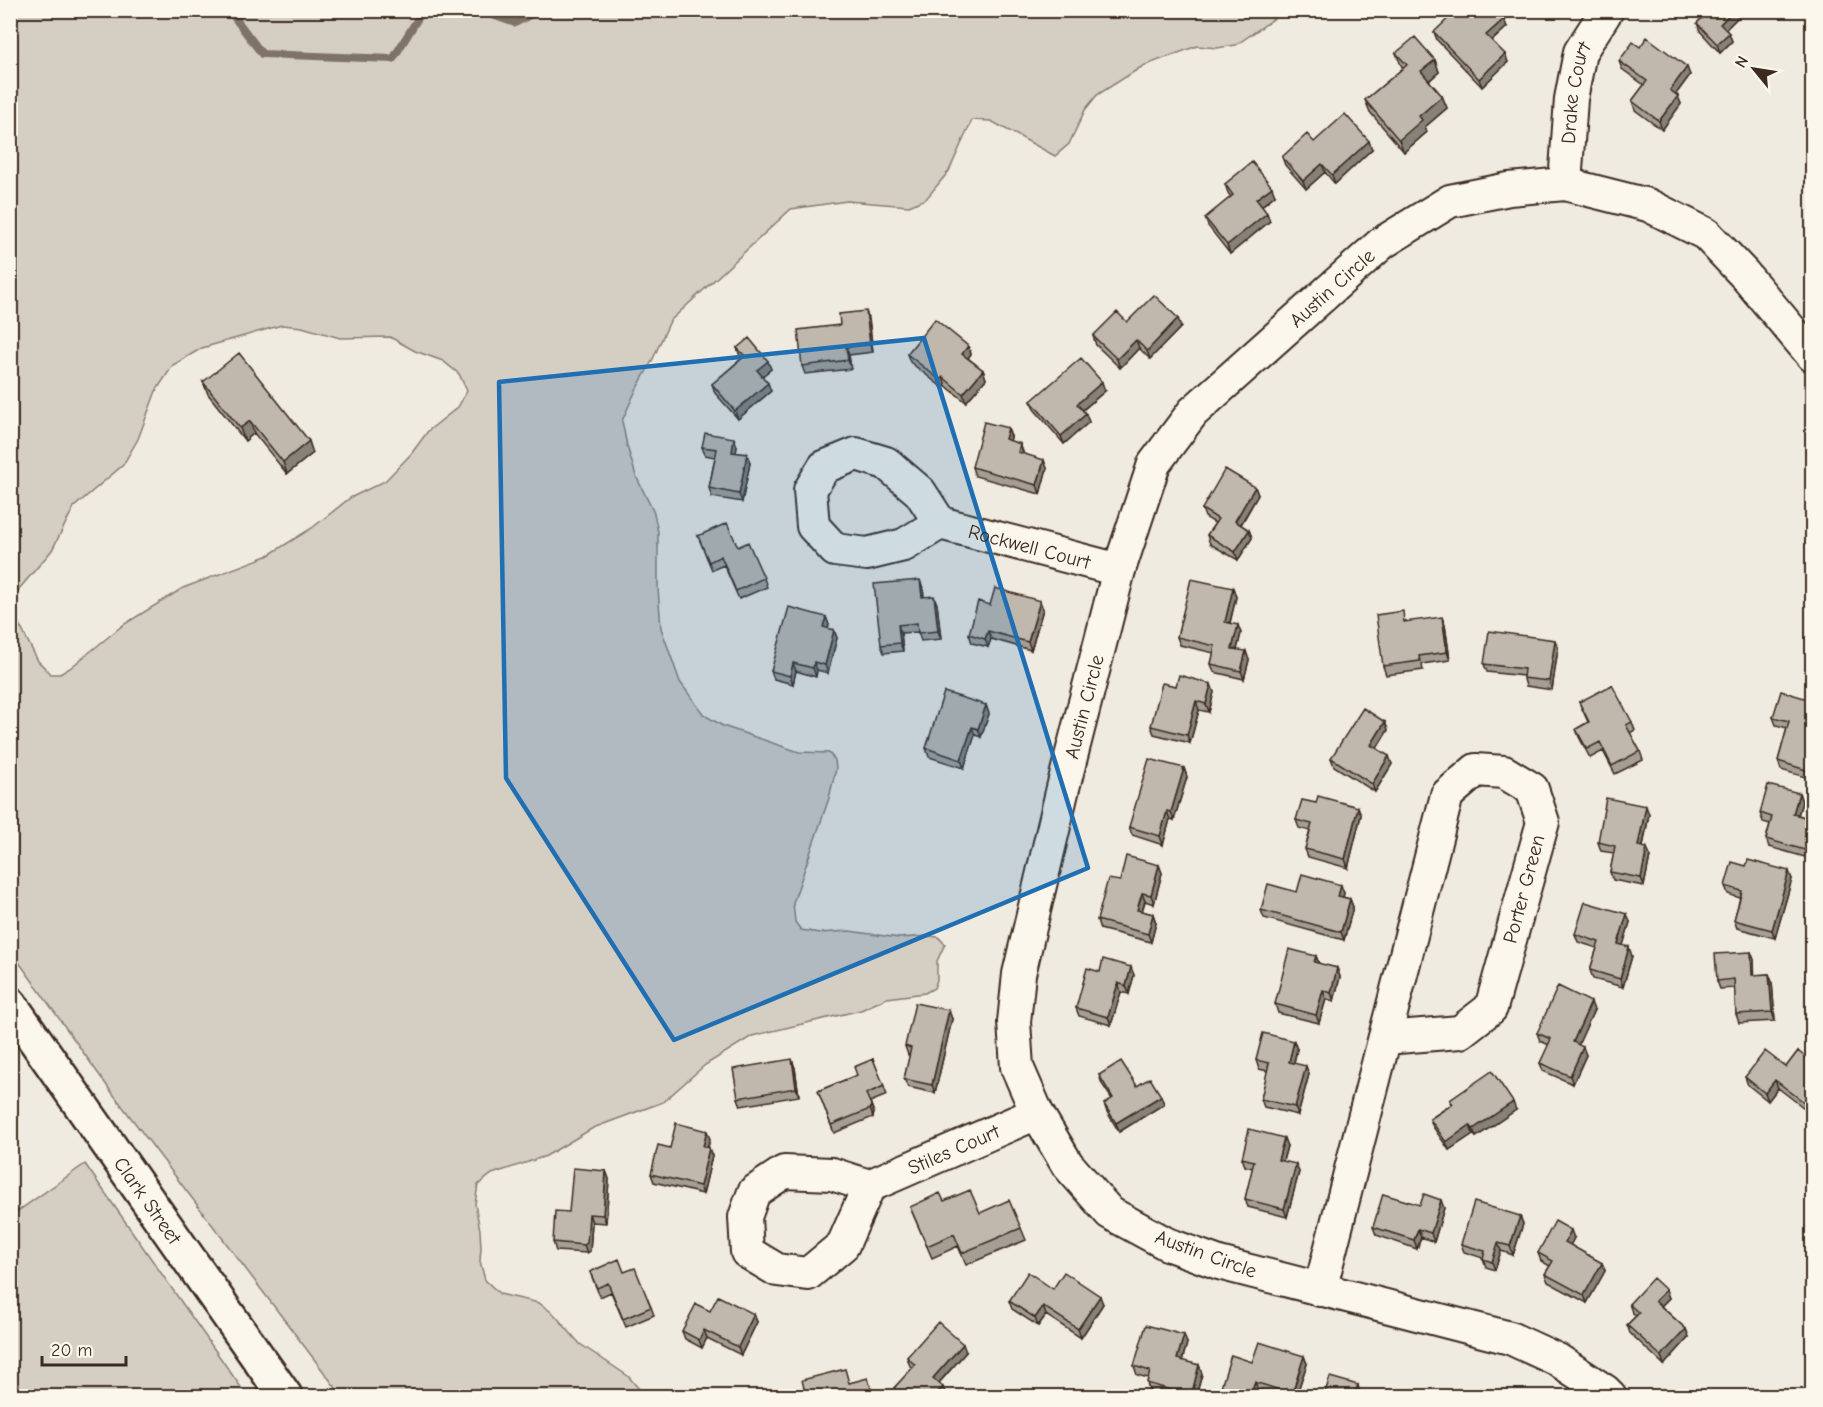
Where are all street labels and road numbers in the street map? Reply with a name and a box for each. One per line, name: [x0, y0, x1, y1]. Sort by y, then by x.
street label: Drake Court: [1556, 36, 1596, 145]
street label: Austin Circle: [1285, 244, 1379, 332]
street label: Rockwell Court: [966, 519, 1094, 574]
street label: Austin Circle: [1060, 652, 1108, 761]
street label: Porter Green: [1498, 832, 1550, 946]
street label: Stiles Court: [904, 1119, 1004, 1179]
street label: Clark Street: [109, 1152, 187, 1250]
street label: Austin Circle: [1152, 1225, 1260, 1283]

